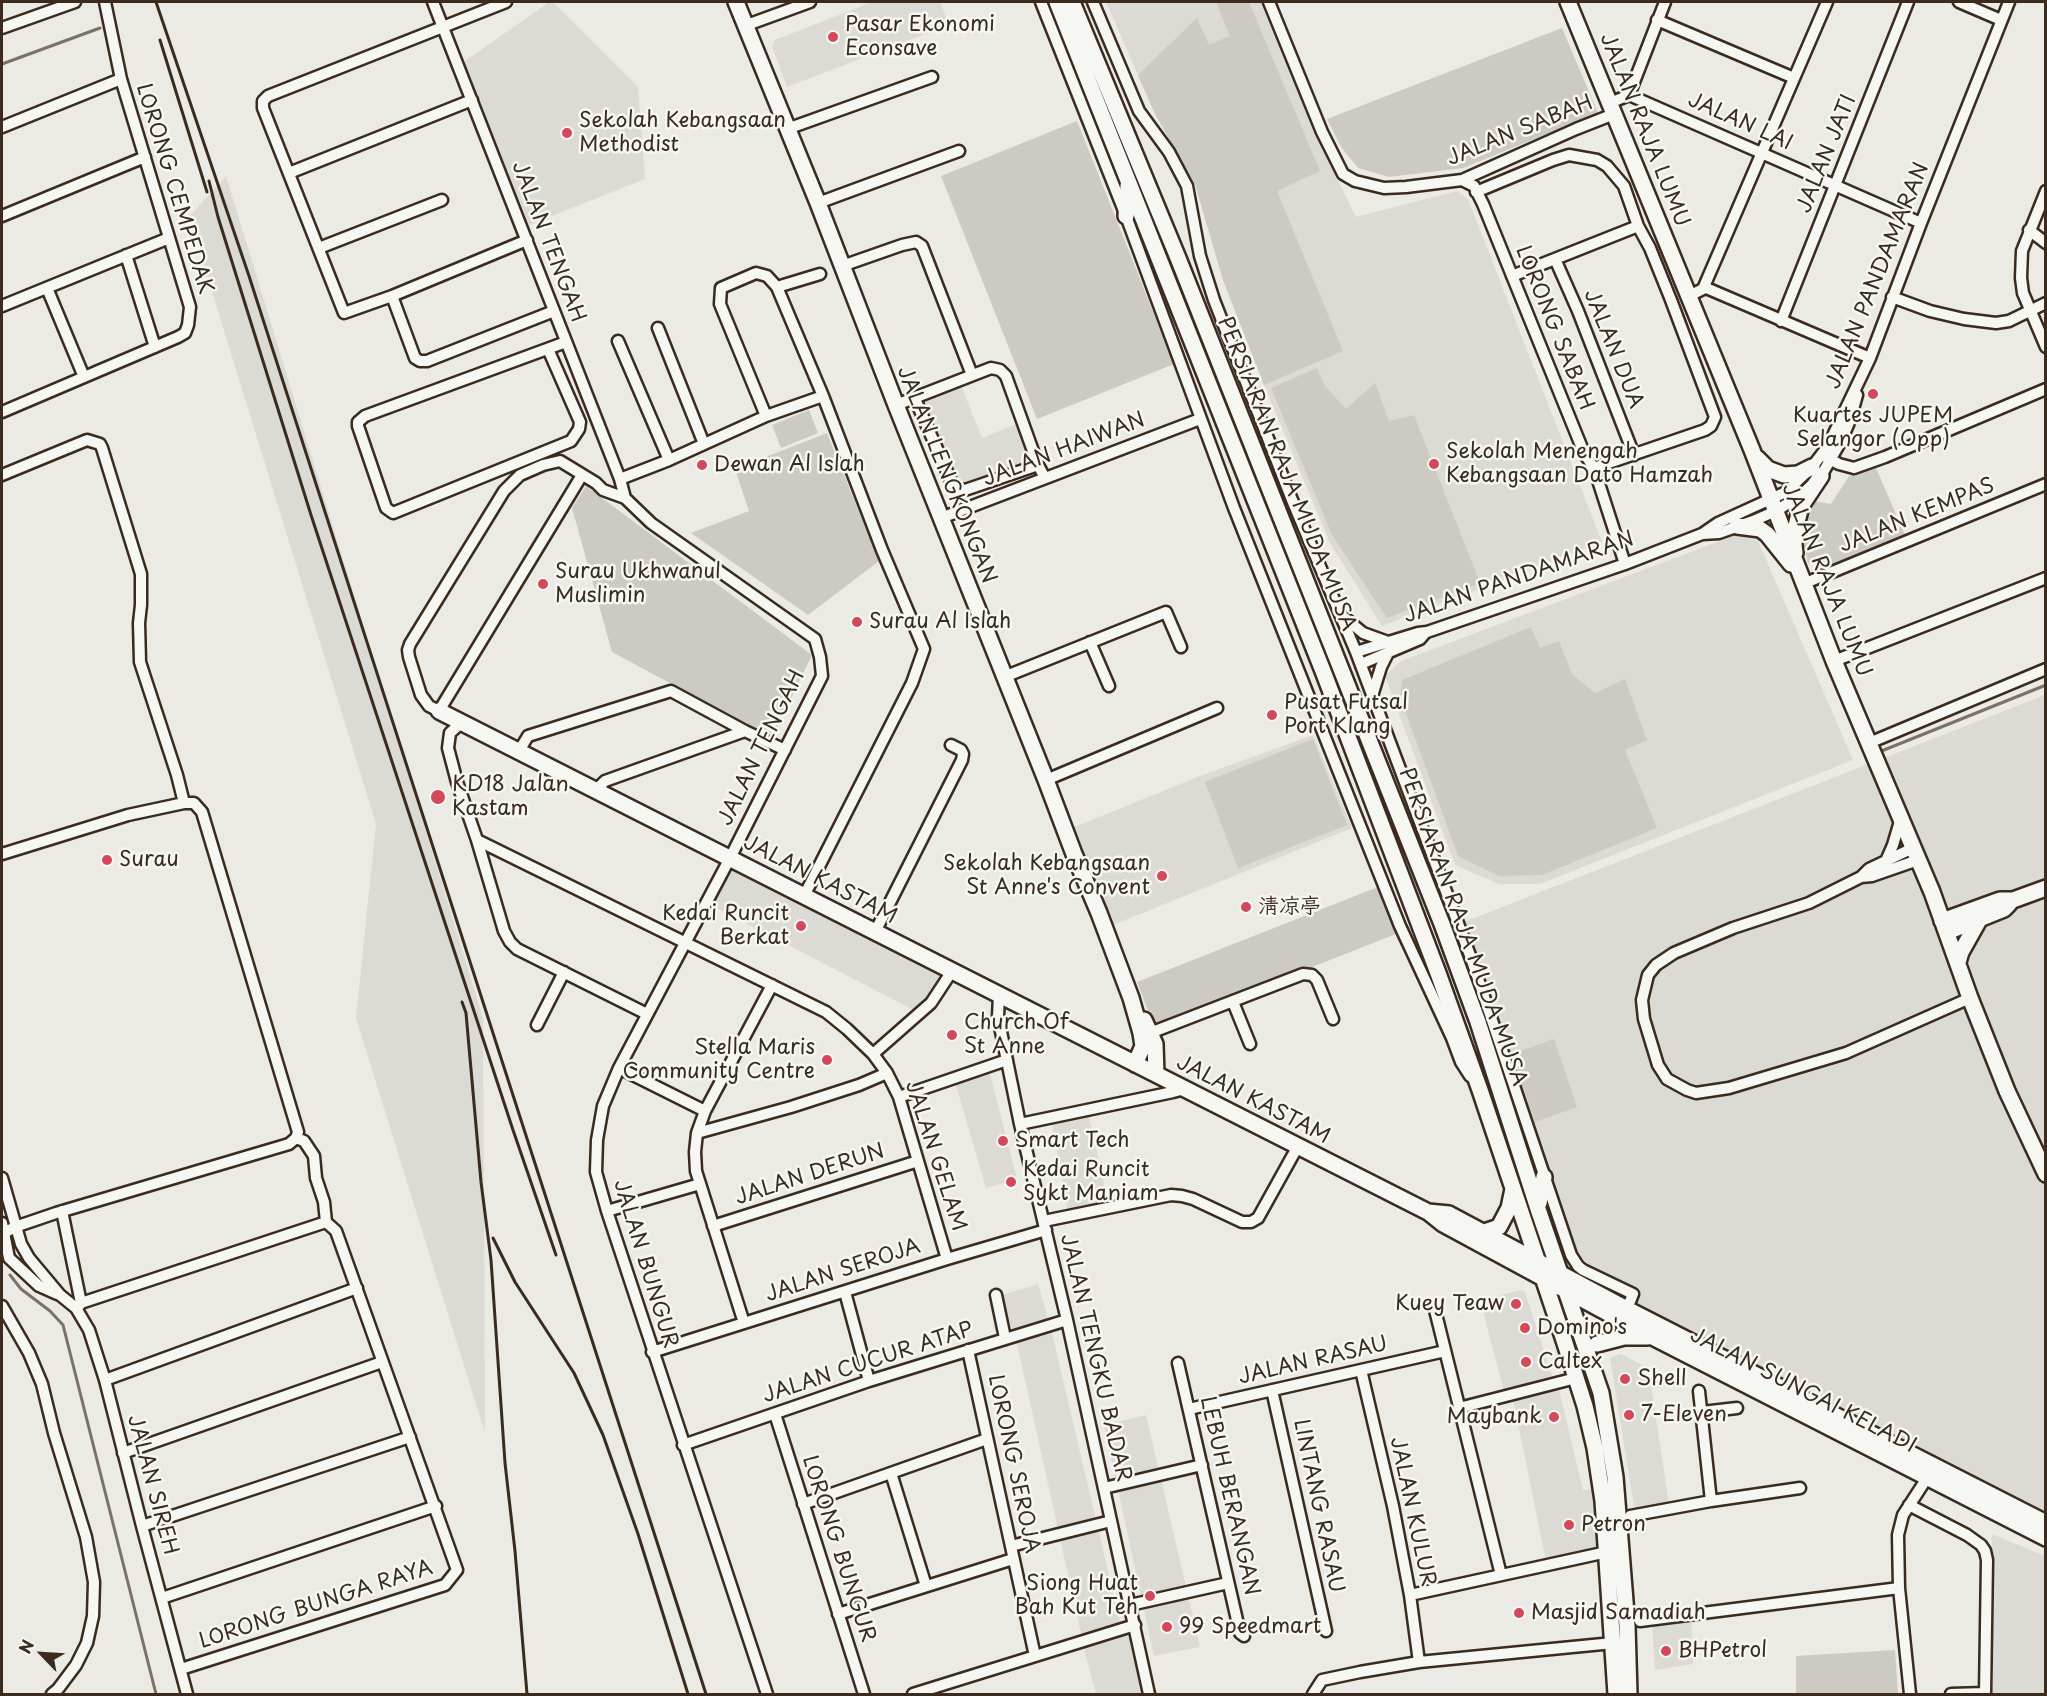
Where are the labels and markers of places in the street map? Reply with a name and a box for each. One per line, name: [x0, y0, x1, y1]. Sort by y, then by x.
place label: Pasar Ekonomi Econsave: [845, 12, 995, 62]
marker: Pasar Ekonomi Econsave: [826, 30, 840, 44]
place label: Sekolah Kebangsaan Methodist: [579, 108, 786, 158]
marker: Sekolah Kebangsaan Methodist: [560, 126, 574, 140]
marker: Kuartes JUPEM Selangor (Opp): [1866, 387, 1880, 401]
place label: Kuartes JUPEM Selangor (Opp): [1793, 403, 1953, 453]
place label: Sekolah Menengah Kebangsaan Dato Hamzah: [1446, 439, 1713, 489]
place label: Dewan Al Islah: [714, 452, 865, 478]
marker: Sekolah Menengah Kebangsaan Dato Hamzah: [1427, 457, 1441, 471]
marker: Dewan Al Islah: [695, 458, 709, 472]
place label: Surau Ukhwanul Muslimin: [555, 559, 721, 609]
marker: Surau Ukhwanul Muslimin: [536, 577, 550, 591]
place label: Surau Al Islah: [869, 609, 1011, 635]
marker: Surau Al Islah: [850, 615, 864, 629]
place label: Pusat Futsal Port Klang: [1284, 690, 1408, 740]
marker: Pusat Futsal Port Klang: [1265, 708, 1279, 722]
place label: KD18 Jalan Kastam: [452, 772, 569, 822]
marker: KD18 Jalan Kastam: [429, 788, 447, 806]
place label: Surau: [119, 847, 179, 873]
place label: Sekolah Kebangsaan St Anne's Convent: [943, 851, 1150, 901]
marker: Surau: [100, 853, 114, 867]
marker: Sekolah Kebangsaan St Anne's Convent: [1155, 869, 1169, 883]
place label: 清凉亭: [1258, 894, 1321, 920]
marker: 清凉亭: [1239, 900, 1253, 914]
place label: Kedai Runcit Berkat: [662, 901, 789, 951]
marker: Kedai Runcit Berkat: [794, 919, 808, 933]
place label: Church Of St Anne: [964, 1010, 1069, 1060]
marker: Church Of St Anne: [945, 1028, 959, 1042]
place label: Stella Maris Community Centre: [622, 1035, 815, 1085]
marker: Stella Maris Community Centre: [820, 1053, 834, 1067]
place label: Smart Tech: [1015, 1128, 1129, 1154]
marker: Smart Tech: [996, 1134, 1010, 1148]
place label: Kedai Runcit Sykt Maniam: [1023, 1157, 1159, 1207]
marker: Kedai Runcit Sykt Maniam: [1004, 1175, 1018, 1189]
place label: Kuey Teaw: [1395, 1291, 1504, 1317]
marker: Kuey Teaw: [1509, 1297, 1523, 1311]
place label: Domino's: [1537, 1315, 1627, 1341]
marker: Domino's: [1518, 1321, 1532, 1335]
place label: Caltex: [1538, 1349, 1602, 1375]
marker: Caltex: [1519, 1355, 1533, 1369]
place label: Shell: [1637, 1366, 1686, 1392]
marker: Shell: [1618, 1372, 1632, 1386]
place label: 7-Eleven: [1641, 1402, 1727, 1428]
place label: Maybank: [1447, 1404, 1542, 1430]
marker: 7-Eleven: [1622, 1408, 1636, 1422]
marker: Maybank: [1547, 1410, 1561, 1424]
place label: Petron: [1581, 1512, 1646, 1538]
marker: Petron: [1562, 1518, 1576, 1532]
place label: Siong Huat Bah Kut Teh: [1015, 1571, 1138, 1621]
marker: Siong Huat Bah Kut Teh: [1143, 1589, 1157, 1603]
place label: Masjid Samadiah: [1531, 1600, 1706, 1626]
marker: Masjid Samadiah: [1512, 1606, 1526, 1620]
place label: 99 Speedmart: [1179, 1614, 1321, 1640]
marker: 99 Speedmart: [1160, 1620, 1174, 1634]
place label: BHPetrol: [1678, 1638, 1767, 1664]
marker: BHPetrol: [1659, 1644, 1673, 1658]

